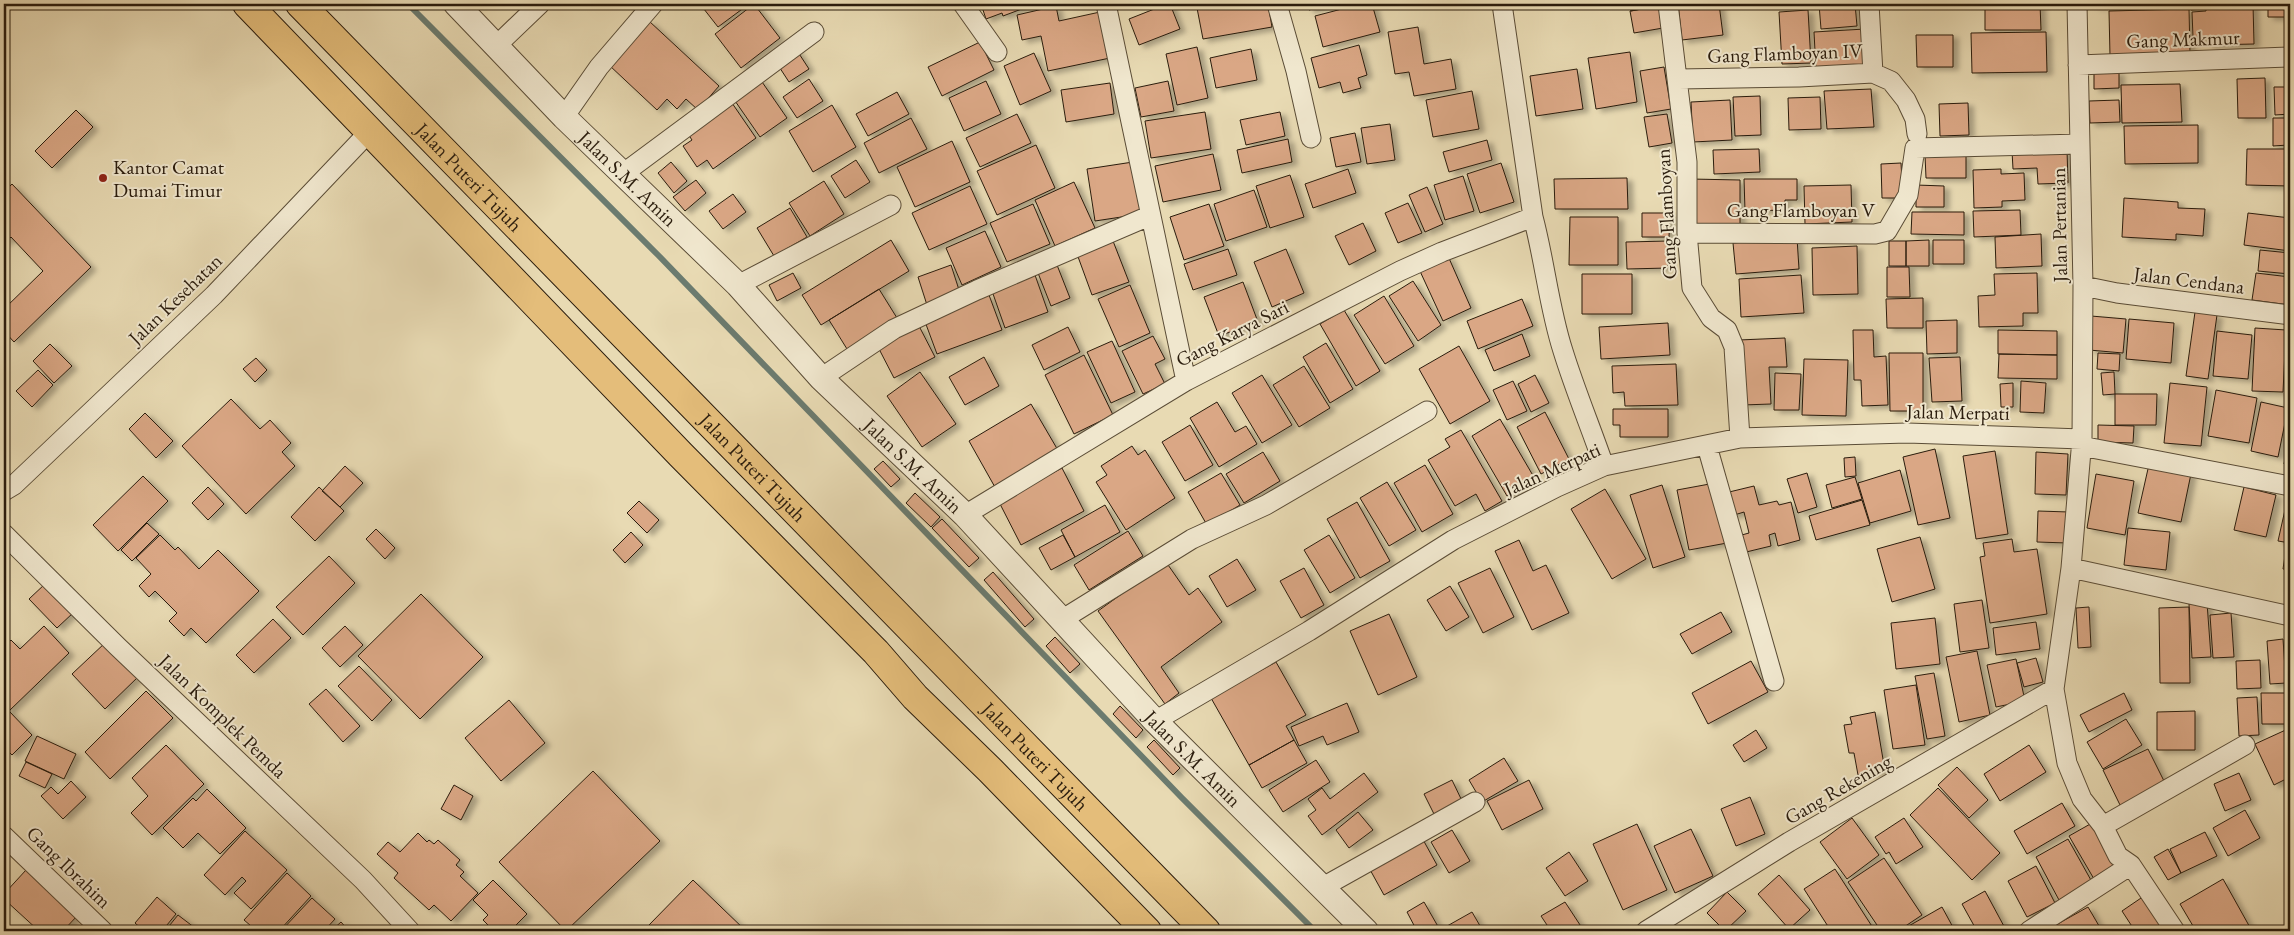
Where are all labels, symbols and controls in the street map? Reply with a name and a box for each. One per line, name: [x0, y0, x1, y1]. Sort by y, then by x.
street label: Gang Makmur: [2126, 24, 2241, 54]
street label: Gang Flamboyan IV: [1707, 37, 1864, 69]
street label: Jalan Puteri Tujuh: [409, 115, 528, 237]
street label: Jalan S.M. Amin: [571, 124, 683, 233]
street label: Gang Flamboyan: [1650, 147, 1682, 280]
place label: Kantor Camat Dumai Timur: [113, 154, 225, 203]
street label: Jalan Pertanian: [2045, 167, 2073, 285]
marker: Kantor Camat Dumai Timur: [97, 172, 109, 184]
street label: Gang Flamboyan V: [1727, 197, 1876, 223]
street label: Jalan Kesehatan: [121, 247, 228, 352]
street label: Jalan Cendana: [2130, 260, 2246, 300]
street label: Gang Karya Sari: [1171, 293, 1293, 373]
street label: Jalan Merpati: [1904, 398, 2010, 426]
street label: Jalan Puteri Tujuh: [692, 406, 812, 528]
street label: Jalan S.M. Amin: [857, 411, 969, 519]
street label: Jalan Merpati: [1498, 436, 1605, 503]
street label: Jalan Komplek Pemda: [152, 647, 293, 784]
street label: Jalan Puteri Tujuh: [975, 695, 1095, 816]
street label: Jalan S.M. Amin: [1137, 703, 1247, 813]
street label: Gang Rekening: [1780, 748, 1897, 830]
street label: Gang Ibrahim: [21, 820, 117, 914]

